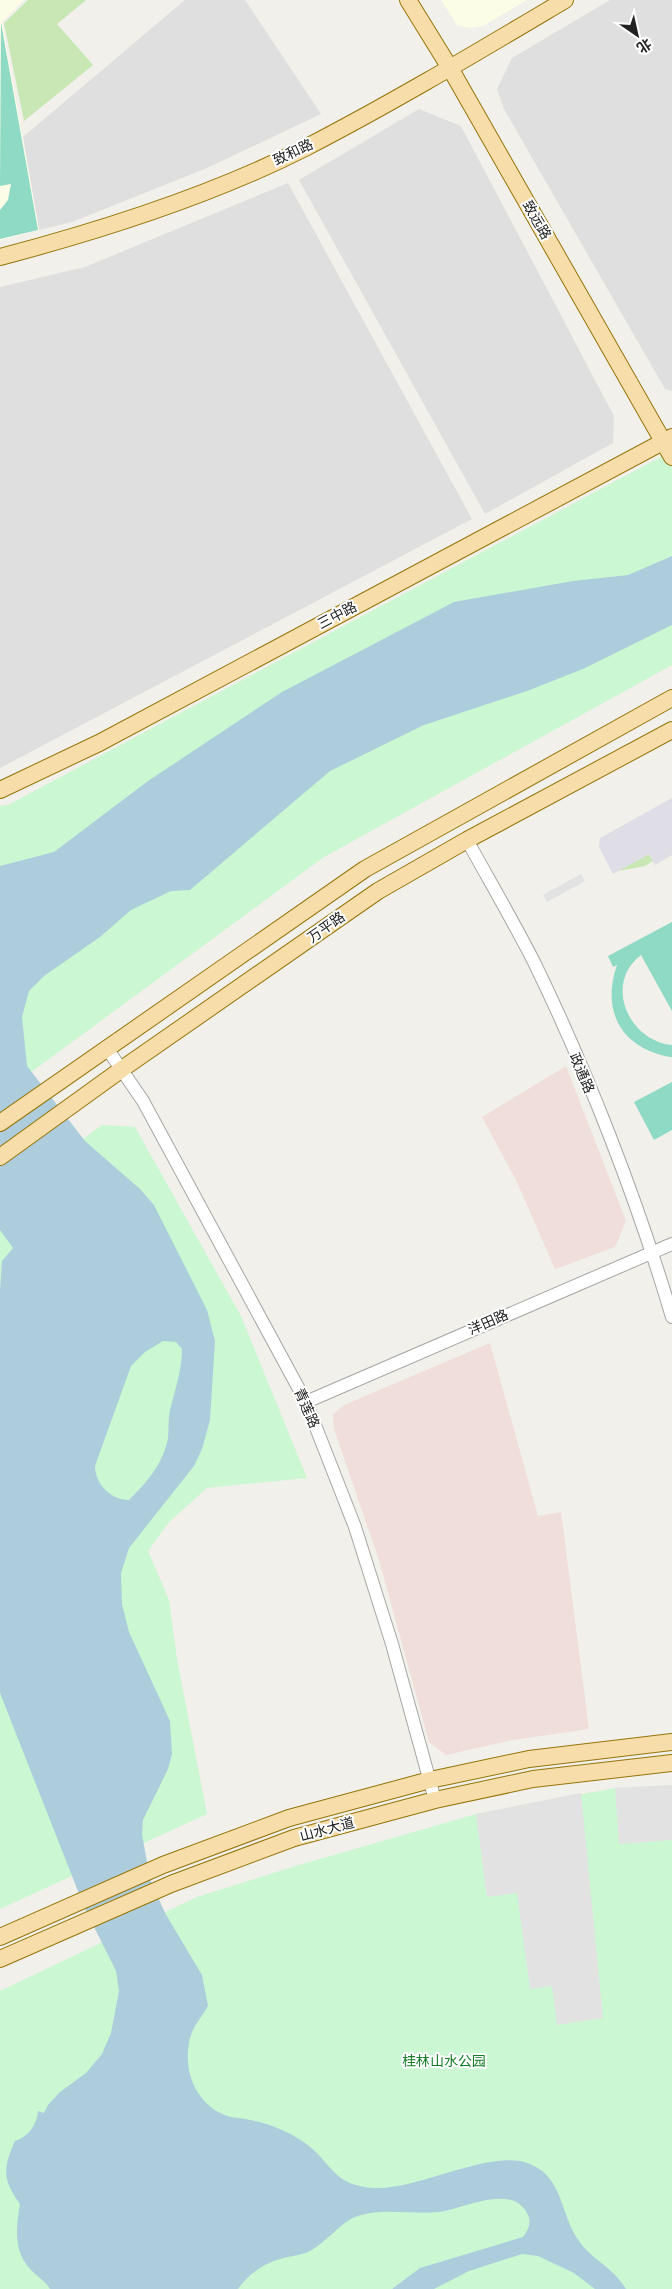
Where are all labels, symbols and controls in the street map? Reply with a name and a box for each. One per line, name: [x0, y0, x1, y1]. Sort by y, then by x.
north arrow: [612, 10, 662, 60]
text: 北: [633, 34, 655, 57]
street label: 致和路: [270, 135, 316, 169]
street label: 致远路: [519, 197, 555, 243]
street label: 三中路: [314, 597, 360, 633]
street label: 万平路: [304, 908, 348, 946]
street label: 政通路: [566, 1050, 598, 1096]
street label: 洋田路: [465, 1305, 511, 1339]
street label: 青莲路: [290, 1385, 324, 1431]
street label: 山水大道: [298, 1813, 356, 1845]
park label: 桂林山水公园: [402, 2052, 486, 2070]

